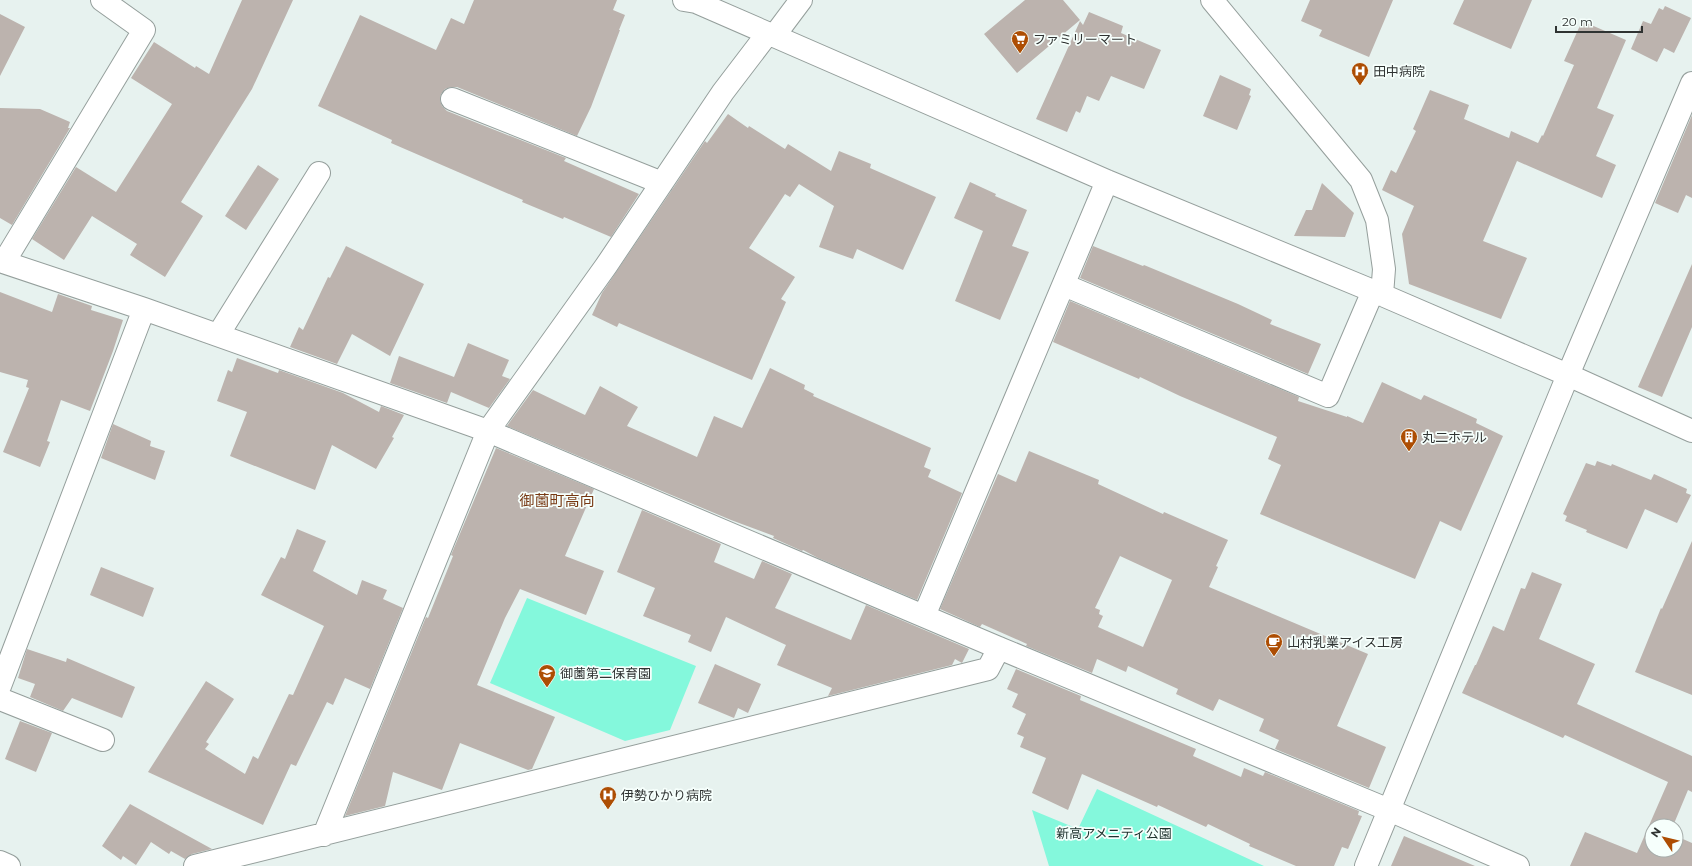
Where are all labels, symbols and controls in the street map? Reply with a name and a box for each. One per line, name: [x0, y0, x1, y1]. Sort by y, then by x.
scale bar: [1556, 8, 1642, 34]
text: 20 m: [1562, 14, 1593, 29]
supermarket icon: ファミリーマート: [1010, 29, 1030, 54]
place label: ファミリーマート: [1033, 31, 1137, 47]
hospital icon: 田中病院: [1350, 61, 1370, 86]
place label: 田中病院: [1373, 63, 1425, 79]
building icon: 丸二ホテル: [1399, 427, 1419, 452]
place label: 丸二ホテル: [1422, 429, 1487, 445]
district label: 御薗町高向: [519, 491, 595, 510]
cafe icon: 山村乳業アイス工房: [1264, 632, 1284, 657]
place label: 山村乳業アイス工房: [1287, 634, 1403, 650]
school or university icon: 御薗第二保育園: [537, 663, 557, 688]
place label: 御薗第二保育園: [560, 665, 651, 681]
hospital icon: 伊勢ひかり病院: [598, 785, 618, 810]
place label: 伊勢ひかり病院: [621, 787, 712, 803]
north arrow: [1644, 818, 1684, 858]
park label: 新高アメニティ公園: [1056, 825, 1172, 841]
text: N: [1648, 825, 1664, 840]

